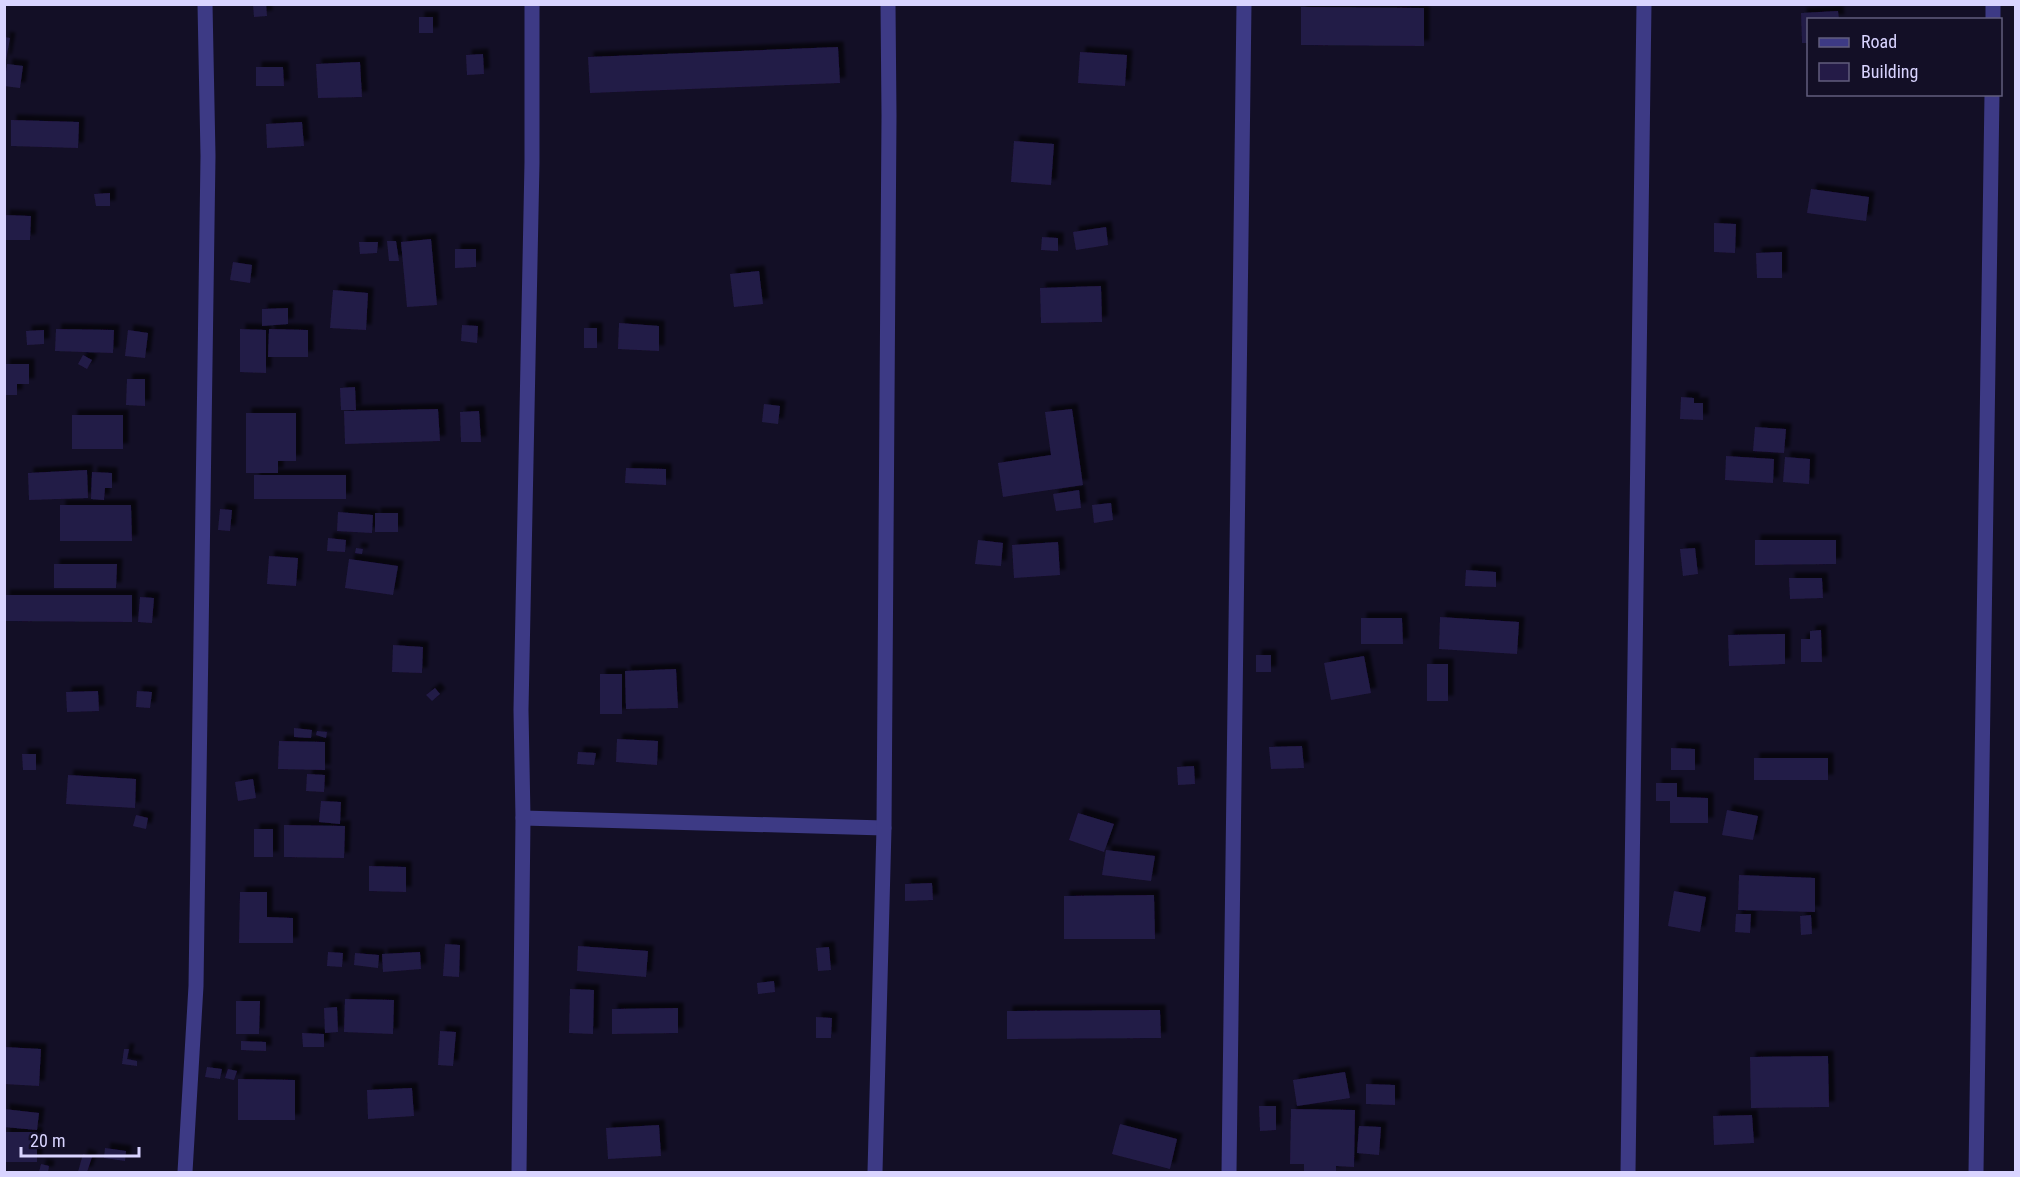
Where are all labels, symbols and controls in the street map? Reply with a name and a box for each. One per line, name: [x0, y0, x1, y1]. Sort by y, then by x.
legend: [1807, 18, 2002, 96]
text: Road: [1861, 31, 1897, 52]
text: Building: [1861, 61, 1918, 82]
scale bar: [21, 1120, 140, 1158]
text: 20 m: [30, 1130, 65, 1151]

